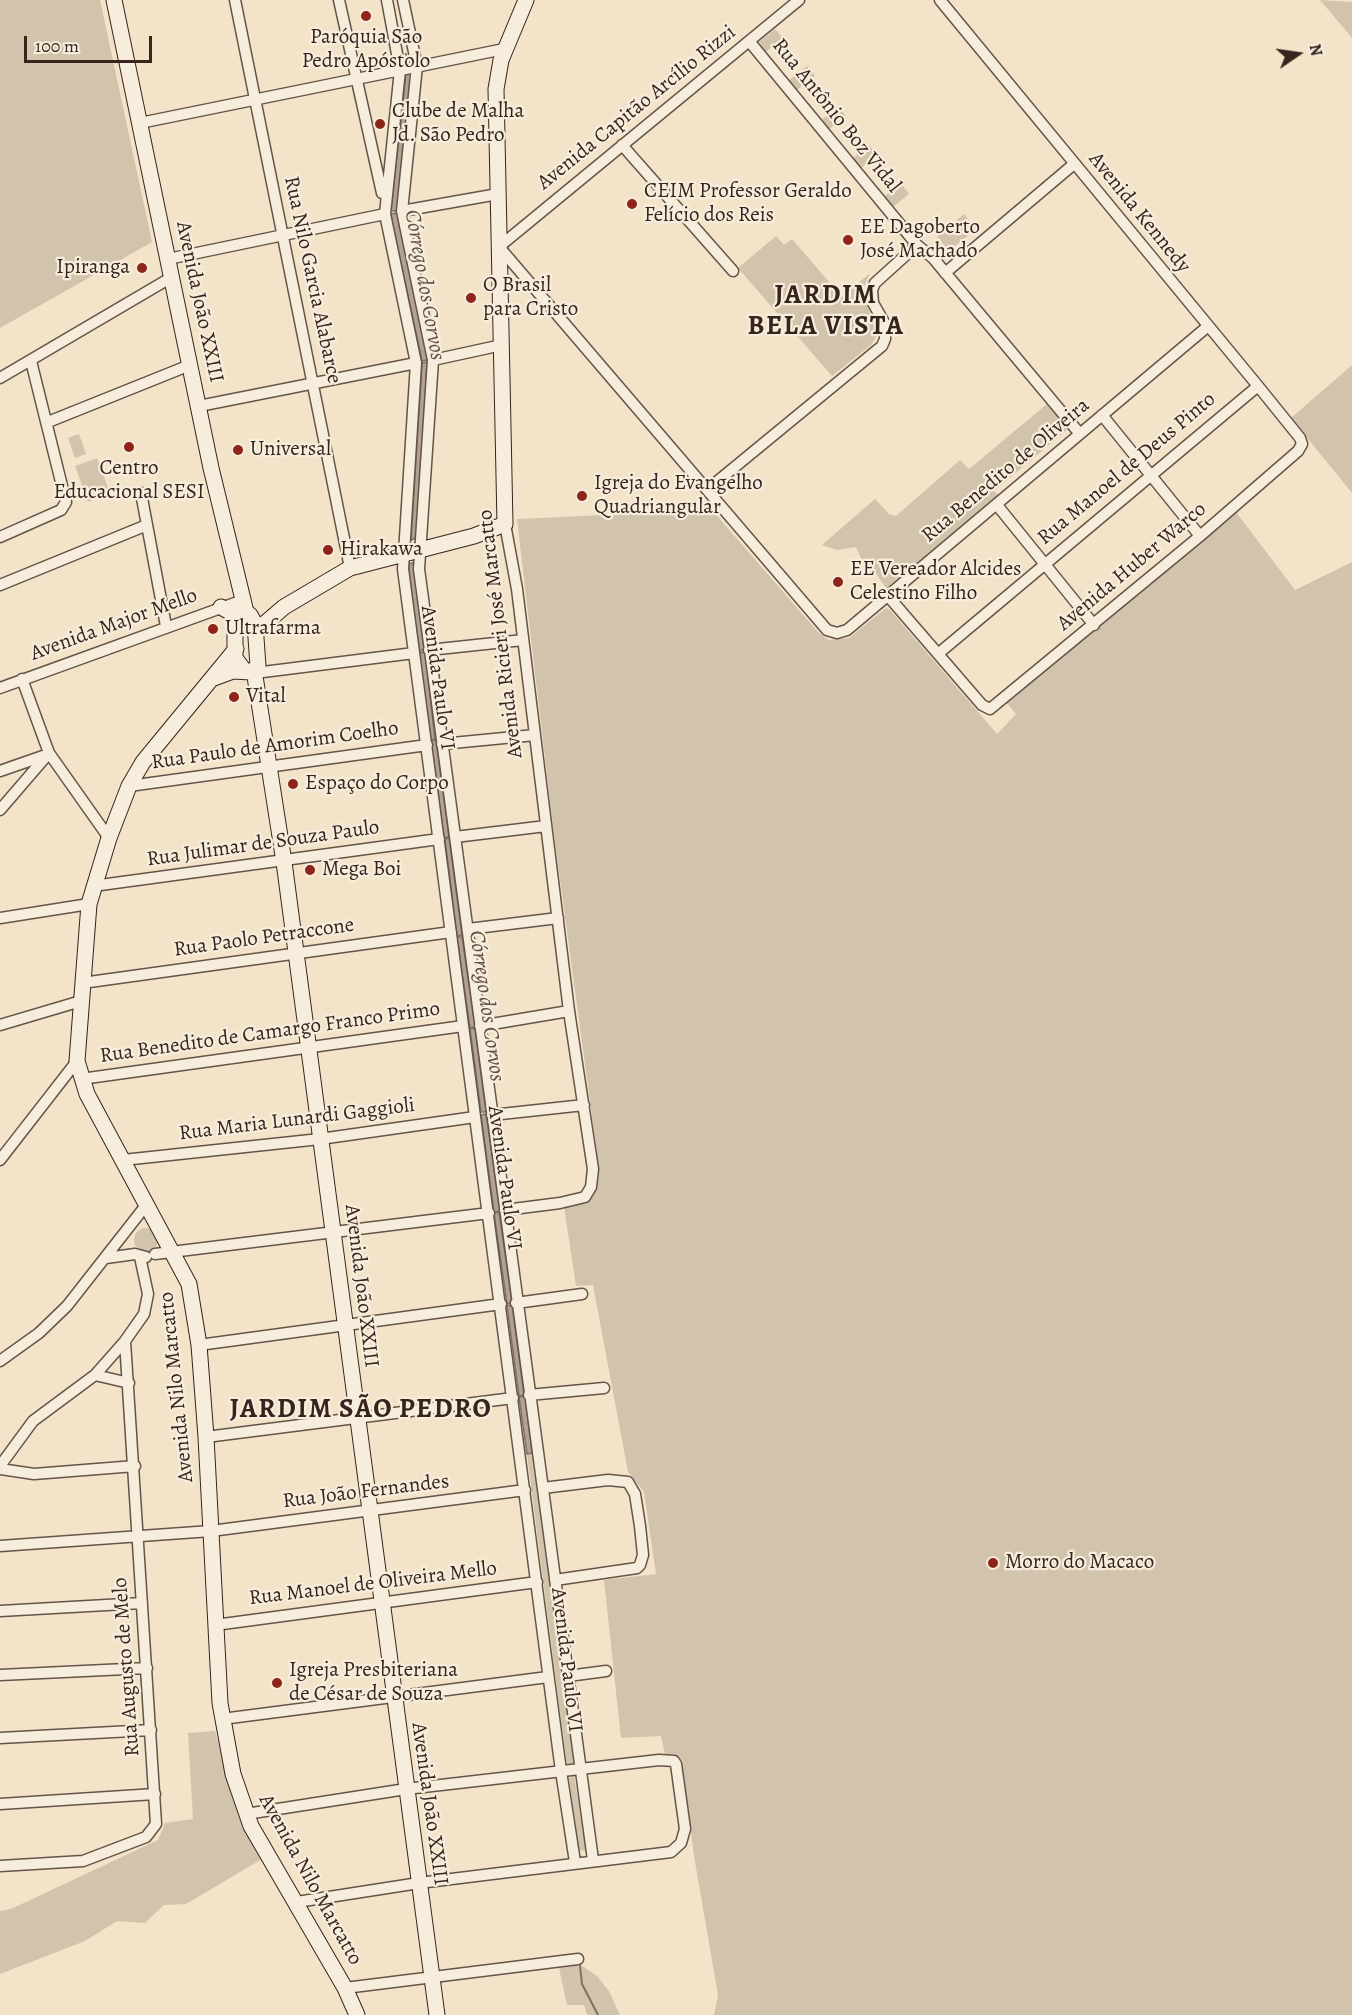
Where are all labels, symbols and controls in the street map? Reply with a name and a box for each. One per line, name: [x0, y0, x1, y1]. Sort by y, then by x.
marker: Paróquia São Pedro Apóstolo: [359, 9, 373, 23]
street label: Avenida Capitão Arcílio Rizzi: [533, 20, 741, 196]
scale bar: [27, 24, 154, 62]
north arrow: [1268, 24, 1328, 84]
place label: Paróquia São Pedro Apóstolo: [302, 25, 430, 75]
text: 100 m: [35, 34, 79, 58]
street label: Rua Antônio Boz Vidal: [766, 34, 906, 198]
text: N: [1304, 42, 1328, 58]
place label: Clube de Malha Jd. São Pedro: [392, 99, 524, 149]
marker: Clube de Malha Jd. São Pedro: [373, 117, 387, 131]
street label: Avenida Kennedy: [1083, 148, 1195, 278]
street label: Rua Nilo Garcia Alabarce: [278, 174, 346, 386]
place label: CEIM Professor Geraldo Felício dos Reis: [644, 179, 852, 229]
marker: CEIM Professor Geraldo Felício dos Reis: [625, 197, 639, 211]
water label: Córrego dos Corvos: [398, 208, 450, 362]
place label: EE Dagoberto José Machado: [860, 215, 980, 265]
street label: Avenida João XXIII: [170, 219, 228, 385]
marker: EE Dagoberto José Machado: [841, 233, 855, 247]
place label: Ipiranga: [56, 255, 130, 281]
marker: Ipiranga: [135, 261, 149, 275]
place label: O Brasil para Cristo: [483, 273, 578, 323]
district label: JARDIM BELA VISTA: [748, 280, 904, 343]
marker: O Brasil para Cristo: [464, 291, 478, 305]
street label: Rua Manoel de Deus Pinto: [1033, 387, 1221, 551]
street label: Rua Benedito de Oliveira: [917, 393, 1095, 549]
place label: Universal: [250, 437, 331, 463]
marker: Centro Educacional SESI: [122, 440, 136, 454]
marker: Universal: [231, 443, 245, 457]
place label: Centro Educacional SESI: [53, 456, 205, 506]
place label: Igreja do Evangelho Quadriangular: [594, 471, 763, 521]
marker: Igreja do Evangelho Quadriangular: [575, 489, 589, 503]
street label: Avenida Huber Warco: [1052, 497, 1212, 637]
street label: Avenida Ricieri José Marcatto: [473, 508, 529, 760]
place label: Hirakawa: [340, 537, 423, 563]
marker: Hirakawa: [321, 543, 335, 557]
place label: EE Vereador Alcides Celestino Filho: [850, 557, 1022, 607]
marker: EE Vereador Alcides Celestino Filho: [831, 575, 845, 589]
street label: Avenida Major Mello: [27, 583, 201, 667]
street label: Avenida Paulo VI: [414, 604, 460, 752]
place label: Ultrafarma: [225, 616, 321, 642]
marker: Ultrafarma: [206, 622, 220, 636]
place label: Vital: [246, 684, 286, 710]
marker: Vital: [227, 690, 241, 704]
street label: Rua Paulo de Amorim Coelho: [150, 716, 400, 776]
place label: Espaço do Corpo: [305, 771, 449, 797]
marker: Espaço do Corpo: [286, 777, 300, 791]
street label: Rua Julimar de Souza Paulo: [145, 815, 381, 873]
place label: Mega Boi: [322, 857, 401, 883]
marker: Mega Boi: [303, 863, 317, 877]
street label: Rua Paolo Petraccone: [172, 913, 356, 963]
water label: Córrego dos Corvos: [462, 929, 510, 1083]
street label: Rua Benedito de Camargo Franco Primo: [98, 997, 442, 1069]
street label: Rua Maria Lunardi Gaggioli: [178, 1093, 416, 1147]
street label: Avenida Paulo VI: [481, 1104, 527, 1252]
street label: Avenida João XXIII: [338, 1203, 384, 1369]
street label: Avenida Nilo Marcatto: [154, 1290, 200, 1484]
district label: JARDIM SÃO PEDRO: [230, 1394, 492, 1426]
street label: Rua João Fernandes: [281, 1469, 451, 1515]
place label: Morro do Macaco: [1005, 1550, 1154, 1576]
street label: Rua Manoel de Oliveira Mello: [248, 1556, 498, 1612]
marker: Morro do Macaco: [986, 1556, 1000, 1570]
street label: Rua Augusto de Melo: [108, 1576, 146, 1758]
street label: Avenida Paulo VI: [545, 1586, 587, 1734]
place label: Igreja Presbiteriana de César de Souza: [289, 1658, 458, 1708]
marker: Igreja Presbiteriana de César de Souza: [270, 1676, 284, 1690]
street label: Avenida João XXIII: [405, 1721, 453, 1887]
street label: Avenida Nilo Marcatto: [253, 1790, 367, 1970]

